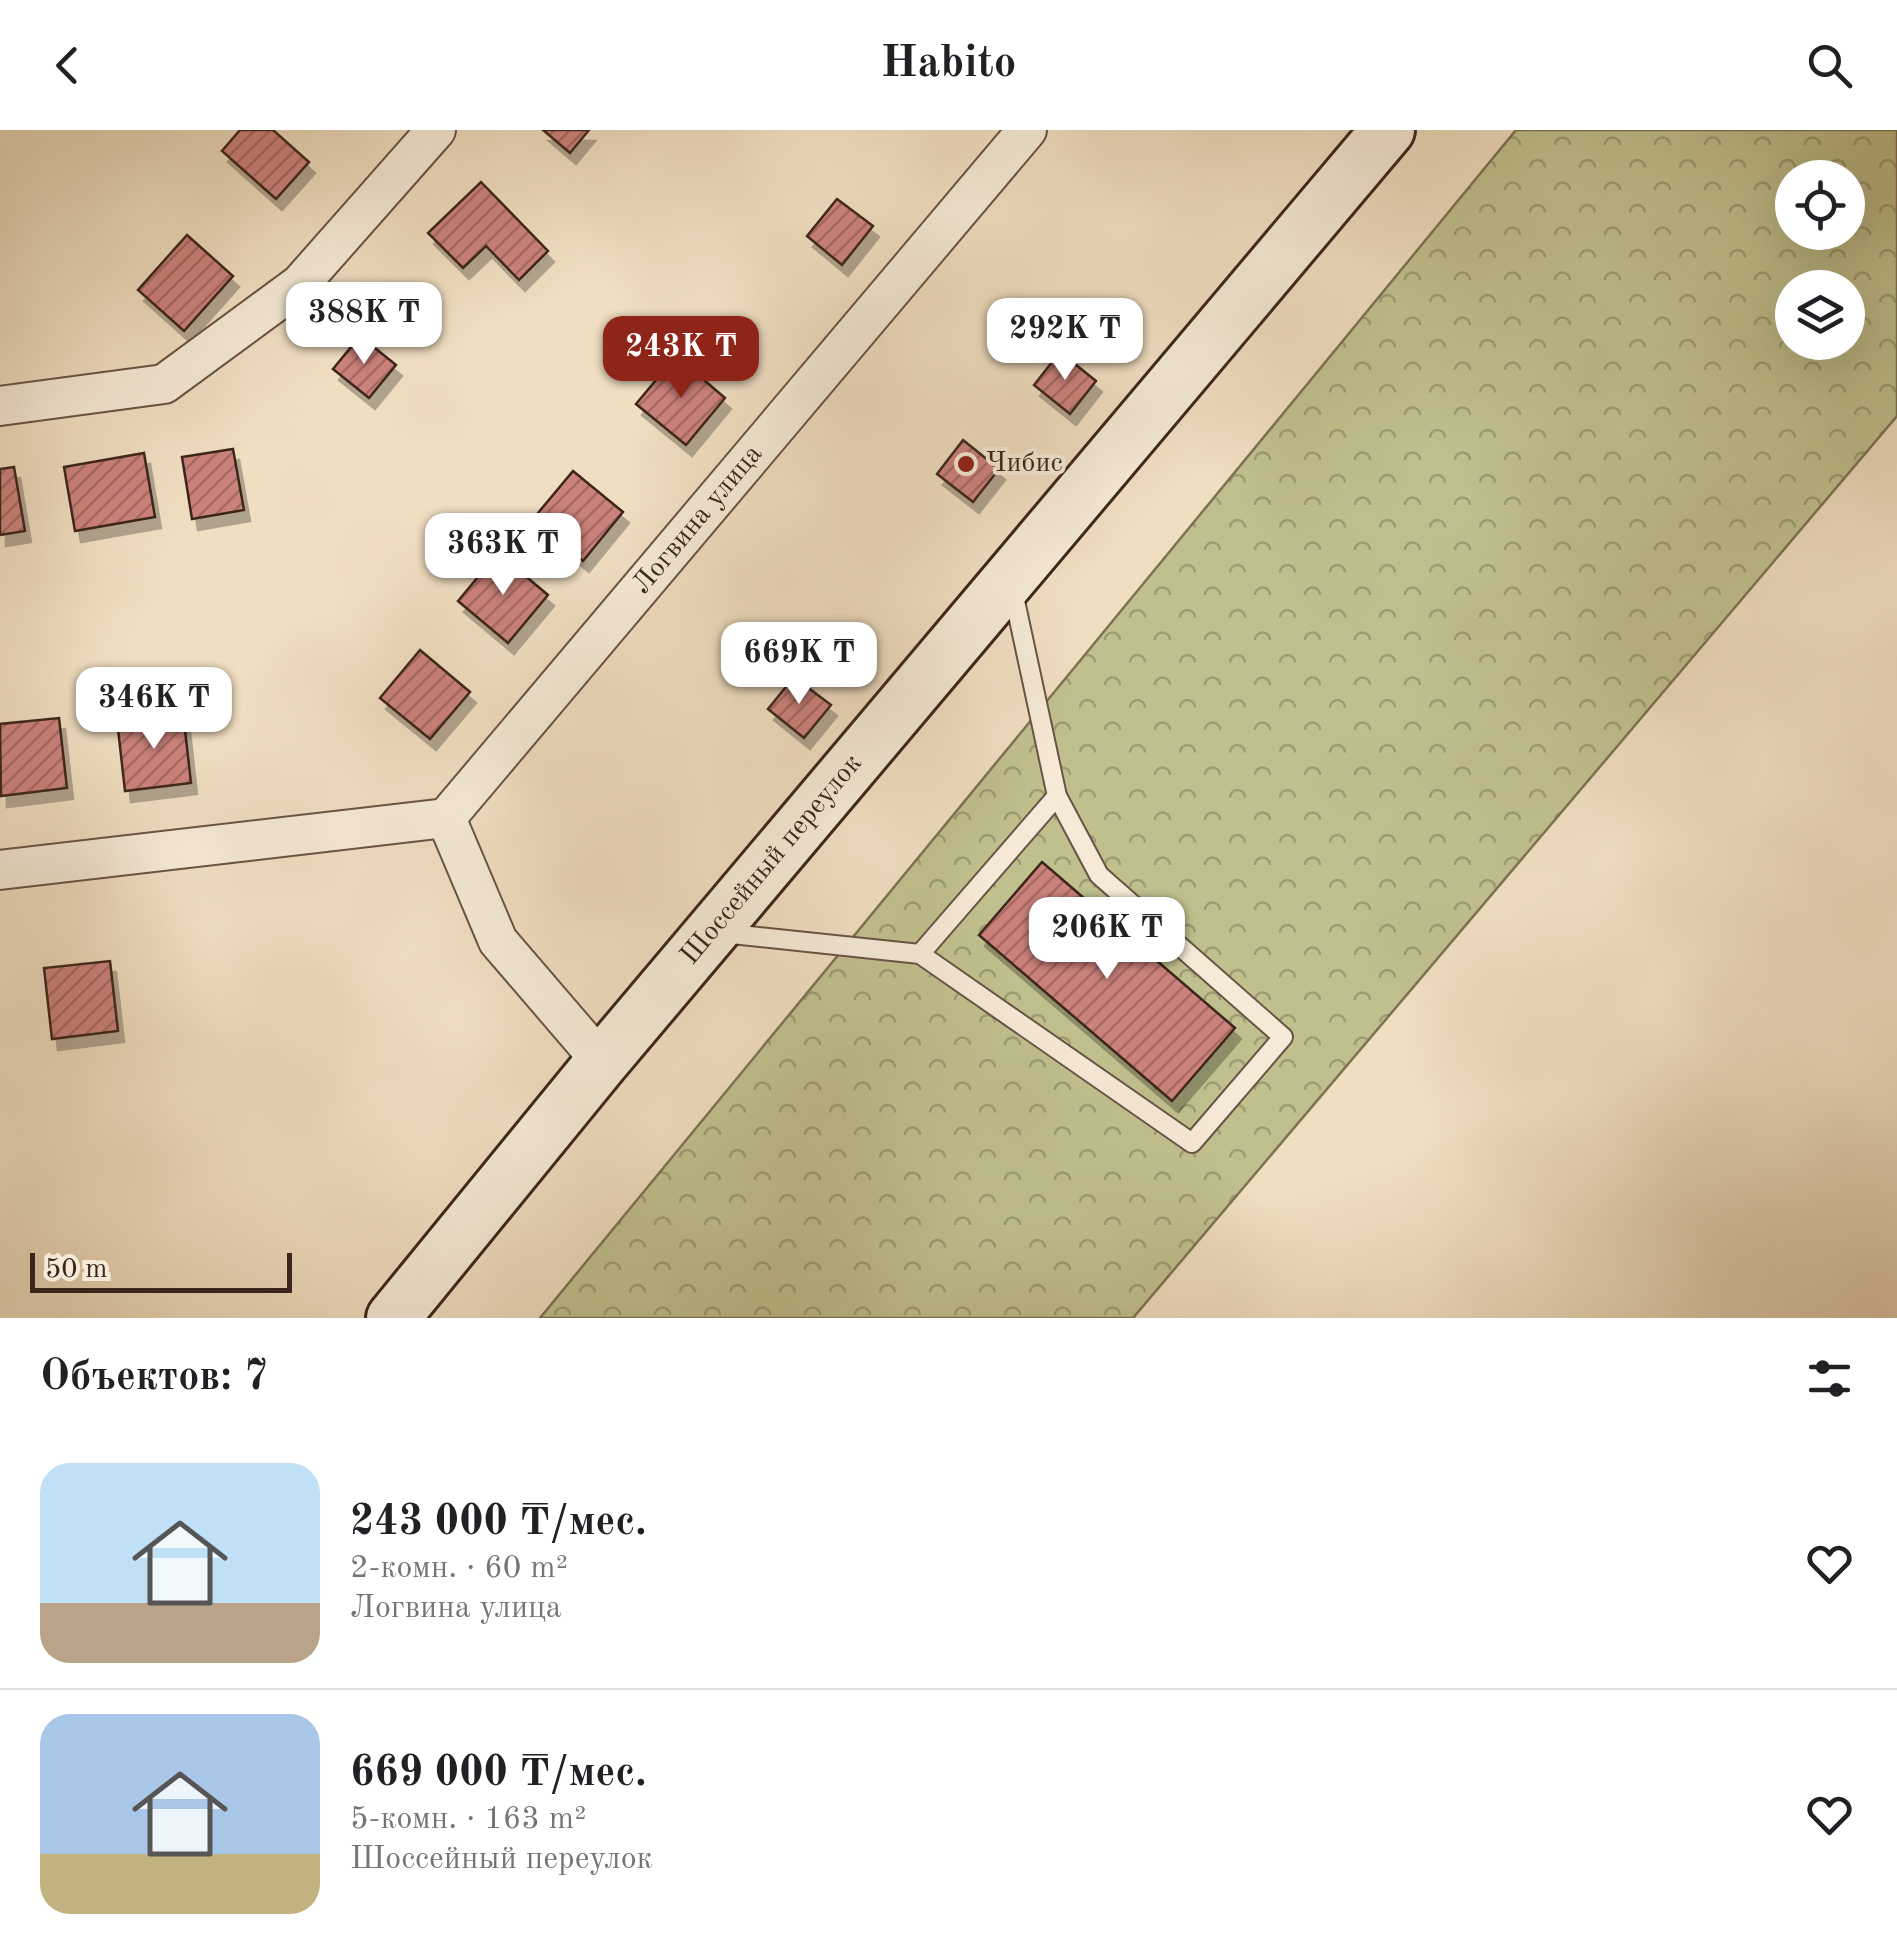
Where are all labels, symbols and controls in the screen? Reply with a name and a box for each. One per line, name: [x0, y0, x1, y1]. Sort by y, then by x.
icon: back: [40, 38, 95, 93]
icon: search: [1802, 38, 1857, 93]
text: Habito: [880, 42, 1017, 87]
map controls: [1775, 160, 1865, 360]
button: locate: [1775, 160, 1865, 250]
button: layers: [1775, 270, 1865, 360]
pin: 388K ₸: [283, 282, 445, 367]
text: 388K ₸: [308, 298, 420, 330]
pin: 292K ₸: [984, 298, 1146, 383]
text: 292K ₸: [1009, 314, 1121, 346]
pin: 243K ₸: [600, 316, 762, 401]
text: 243K ₸: [625, 332, 737, 364]
street label: Логвина улица: [628, 440, 768, 600]
place label: Чибис: [986, 450, 1063, 478]
marker: Чибис: [955, 453, 977, 475]
pin: 363K ₸: [422, 513, 584, 598]
text: 363K ₸: [447, 529, 559, 561]
pin: 669K ₸: [718, 622, 880, 707]
text: 669K ₸: [743, 638, 855, 670]
pin: 346K ₸: [73, 667, 235, 752]
text: 346K ₸: [98, 683, 210, 715]
street label: Шоссейный переулок: [676, 750, 868, 970]
pin: 206K ₸: [1026, 897, 1188, 982]
text: 206K ₸: [1051, 913, 1163, 945]
scale bar: [30, 1248, 292, 1292]
text: 50 m: [45, 1256, 108, 1284]
icon: filters: [1802, 1351, 1857, 1406]
text: Объектов: 7: [40, 1357, 268, 1399]
text: 243 000 ₸/мес.: [350, 1502, 647, 1544]
icon: home: [120, 1503, 240, 1623]
icon: heart: [1802, 1536, 1857, 1591]
text: 2-комн. · 60 m²: [350, 1553, 568, 1585]
text: Логвина улица: [350, 1593, 561, 1625]
text: 669 000 ₸/мес.: [350, 1753, 647, 1795]
icon: home: [120, 1754, 240, 1874]
icon: heart: [1802, 1787, 1857, 1842]
text: 5-комн. · 163 m²: [350, 1804, 586, 1836]
text: Шоссейный переулок: [350, 1844, 653, 1876]

